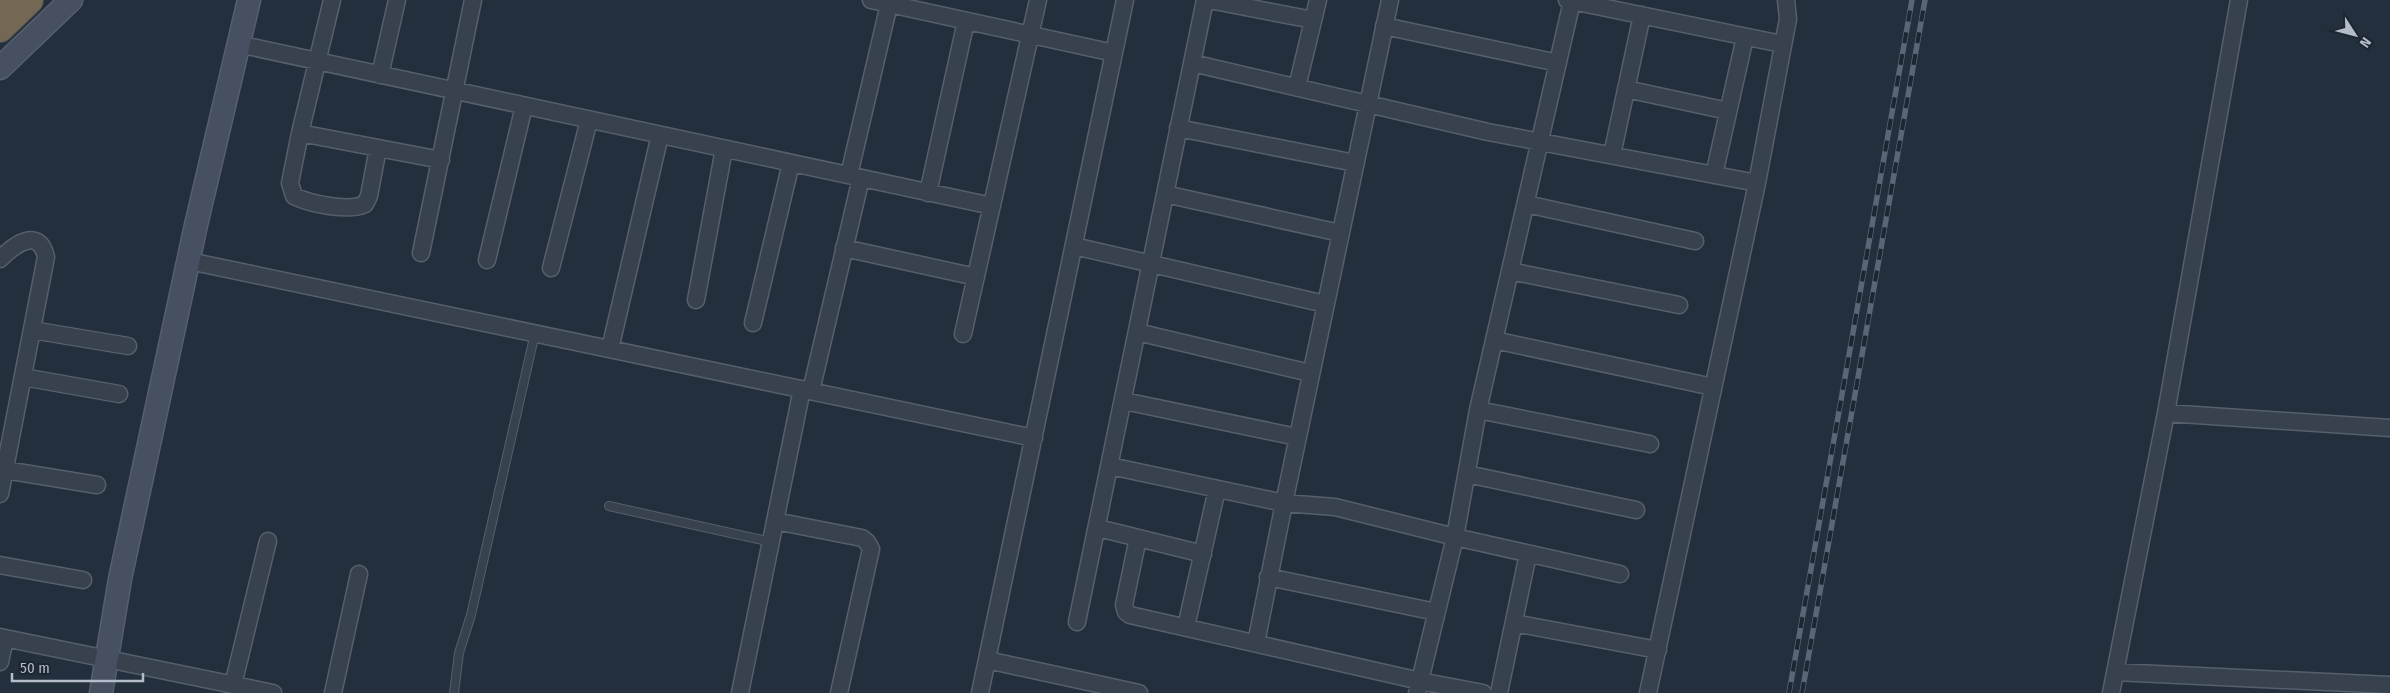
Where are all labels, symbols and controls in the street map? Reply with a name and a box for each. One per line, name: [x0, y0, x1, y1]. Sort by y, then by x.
north arrow: [2330, 10, 2380, 60]
text: N: [2356, 34, 2374, 51]
scale bar: [12, 650, 144, 682]
text: 50 m: [20, 659, 50, 677]

